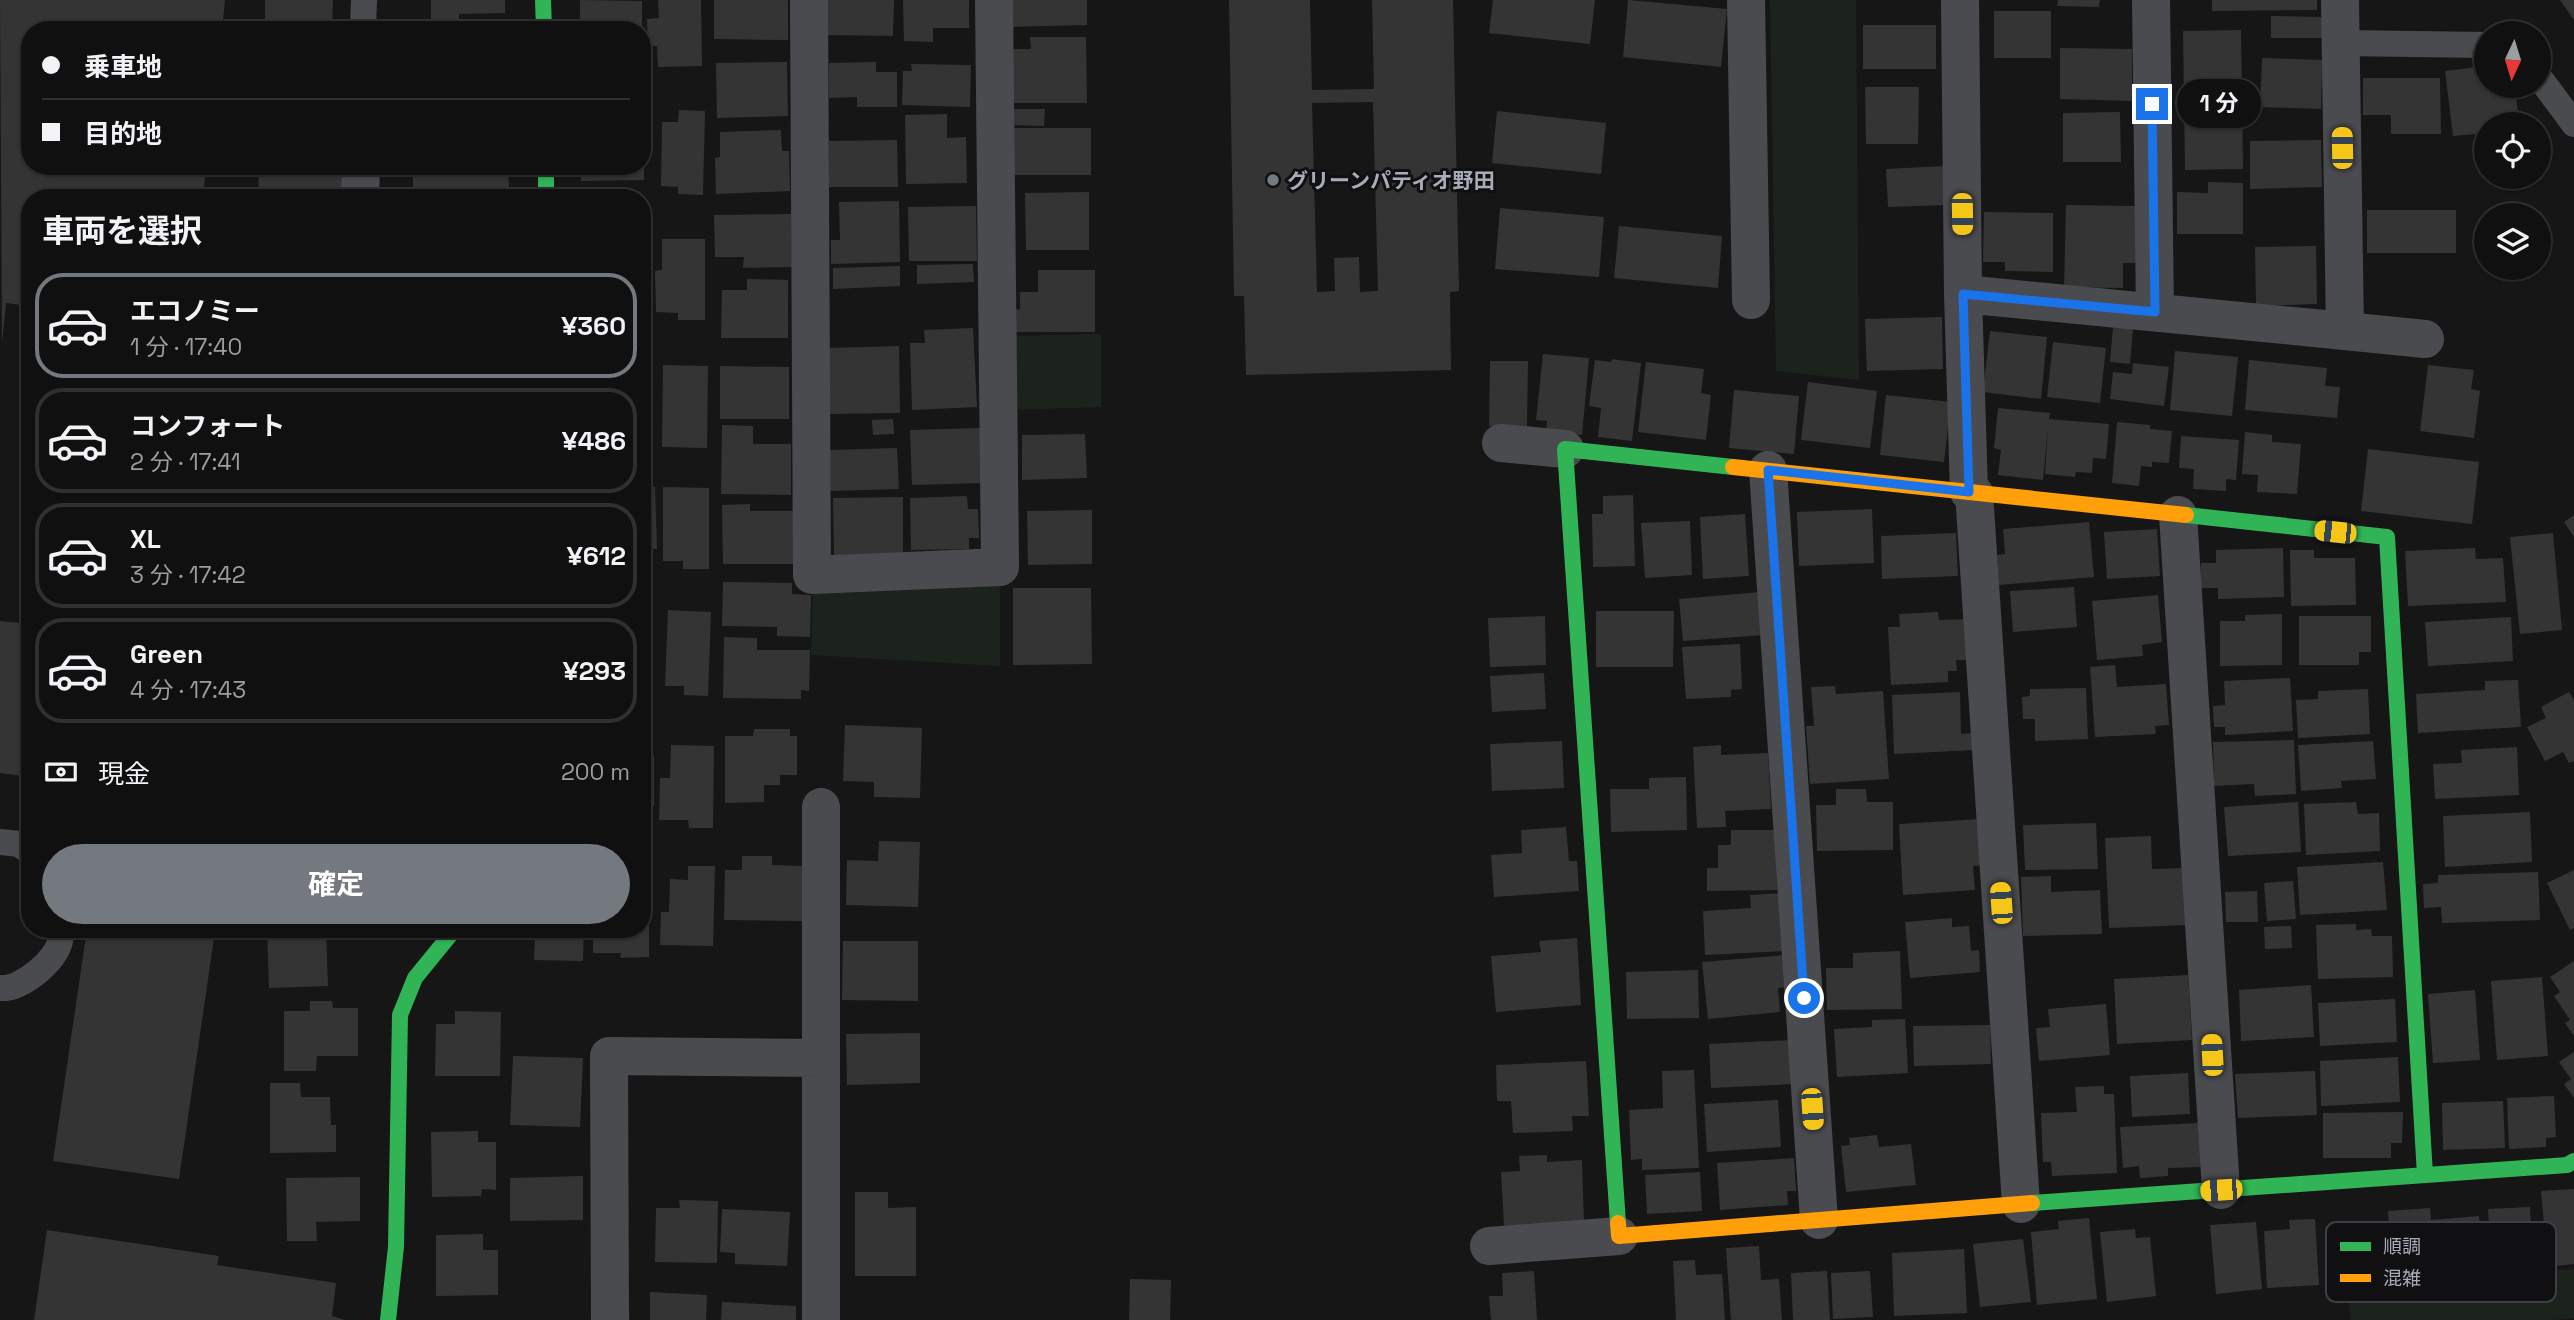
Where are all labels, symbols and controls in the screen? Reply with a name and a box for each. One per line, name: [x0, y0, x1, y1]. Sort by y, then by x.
north arrow: [2474, 21, 2552, 98]
map controls: [2474, 21, 2551, 280]
text: 乗車地: [84, 50, 162, 84]
callout: 1 分: [2176, 80, 2260, 128]
route end: [2136, 88, 2168, 120]
text: 1 分: [2199, 88, 2239, 118]
button: locate: [2474, 112, 2551, 189]
text: 目的地: [84, 117, 162, 151]
car: [2332, 127, 2353, 169]
place label: グリーンパティオ野田: [1287, 167, 1495, 194]
marker: グリーンパティオ野田: [1265, 172, 1281, 188]
car: [1952, 193, 1973, 235]
button: layers: [2474, 203, 2551, 280]
text: 車両を選択: [42, 211, 202, 251]
icon: car: [46, 294, 109, 357]
text: エコノミー: [130, 294, 260, 328]
text: ¥360: [561, 309, 626, 343]
text: 1 分 · 17:40: [130, 332, 242, 362]
icon: car: [46, 409, 109, 472]
text: コンフォート: [130, 409, 285, 443]
text: ¥486: [562, 424, 626, 458]
text: 2 分 · 17:41: [130, 447, 241, 477]
car: [2314, 519, 2357, 545]
text: XL: [130, 522, 161, 556]
icon: car: [46, 524, 109, 587]
text: ¥612: [567, 539, 626, 573]
text: 3 分 · 17:42: [130, 560, 246, 590]
text: Green: [130, 637, 203, 671]
icon: car: [46, 639, 109, 702]
text: ¥293: [563, 654, 626, 688]
text: 4 分 · 17:43: [130, 675, 246, 705]
icon: cash: [42, 753, 80, 791]
text: 現金: [98, 757, 150, 791]
text: 200 m: [561, 757, 630, 787]
button: 確定: [42, 844, 630, 924]
car: [1990, 881, 2013, 925]
route start: [1788, 982, 1820, 1014]
car: [2201, 1033, 2224, 1077]
car: [1801, 1087, 1824, 1131]
car: [2200, 1178, 2243, 1202]
legend: [2326, 1222, 2556, 1302]
text: 順調: [2383, 1234, 2421, 1259]
text: 混雑: [2383, 1266, 2421, 1291]

